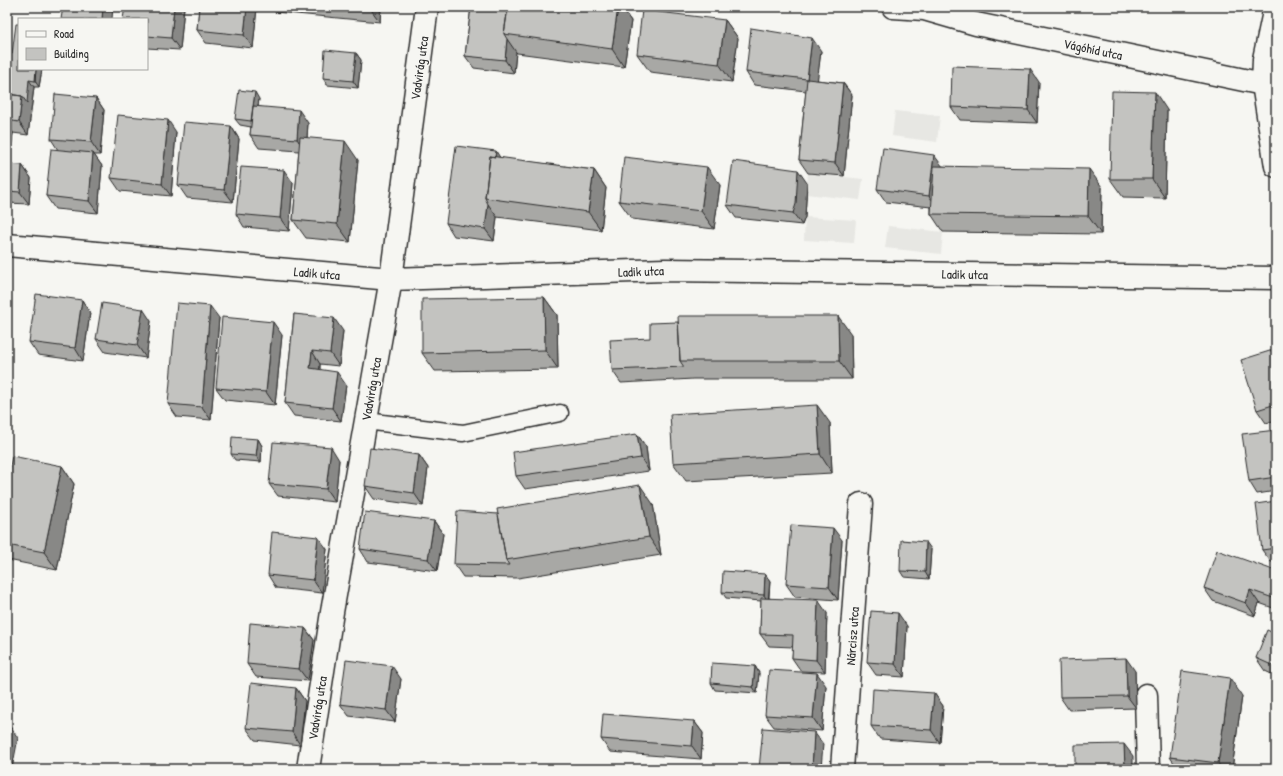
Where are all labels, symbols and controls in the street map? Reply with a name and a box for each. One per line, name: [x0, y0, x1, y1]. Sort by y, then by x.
legend: [18, 18, 148, 70]
text: Road: [54, 25, 74, 42]
street label: Vágóhíd utca: [1062, 34, 1124, 64]
street label: Vadvirág utca: [406, 35, 432, 101]
text: Building: [54, 45, 89, 62]
street label: Ladik utca: [618, 261, 664, 281]
street label: Ladik utca: [293, 262, 341, 284]
street label: Ladik utca: [942, 265, 988, 283]
street label: Vadvirág utca: [357, 356, 385, 422]
street label: Nárcisz utca: [841, 606, 863, 666]
street label: Vadvirág utca: [303, 675, 331, 741]

